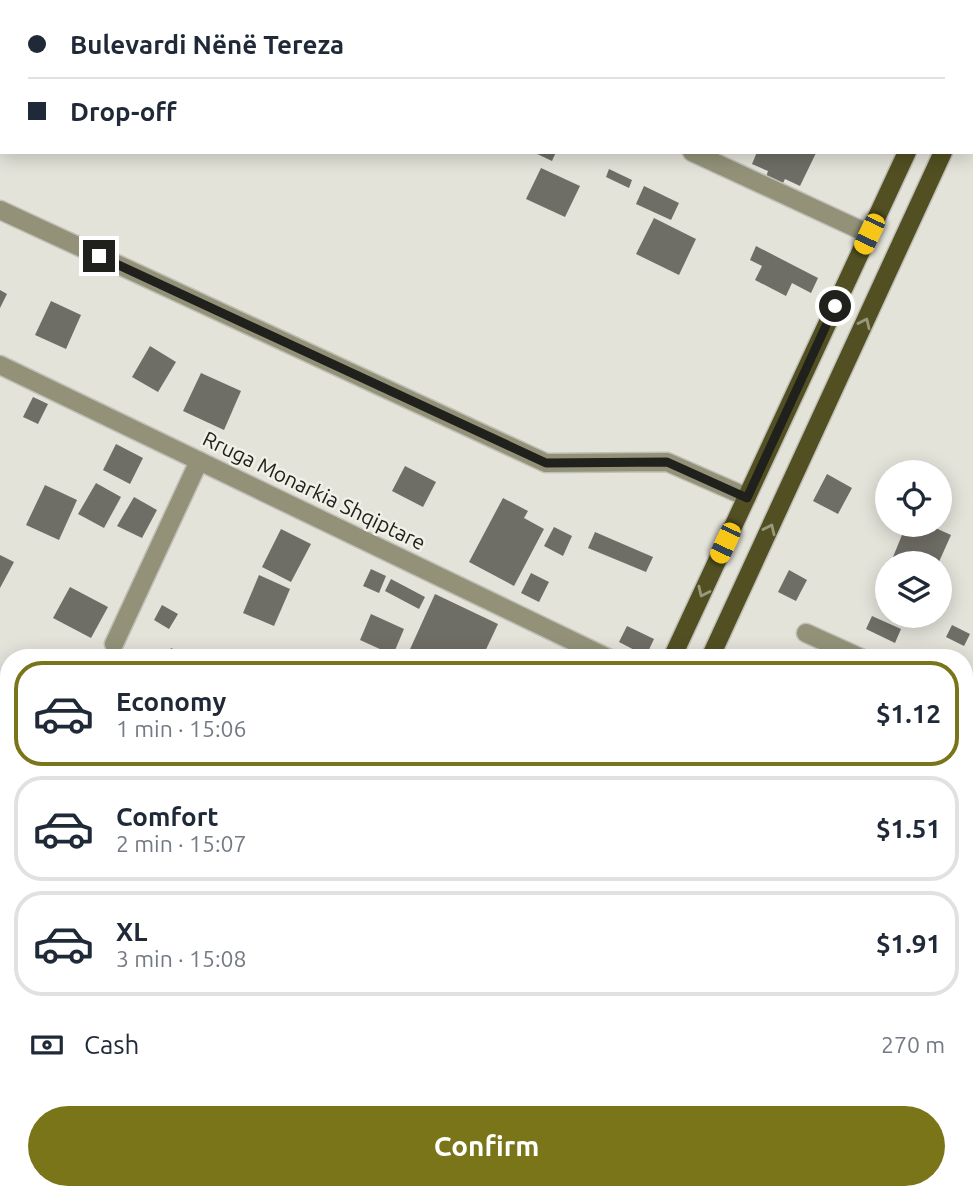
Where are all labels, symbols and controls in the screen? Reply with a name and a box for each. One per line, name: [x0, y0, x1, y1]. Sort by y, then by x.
text: Bulevardi Nënë Tereza: [70, 30, 344, 59]
text: Drop-off: [70, 97, 177, 126]
car: [851, 211, 888, 257]
route end: [83, 240, 115, 272]
route start: [819, 290, 851, 322]
one-way arrow: [857, 317, 871, 330]
street label: Rruga Monarkia Shqiptare: [199, 426, 430, 554]
map controls: [875, 460, 952, 628]
button: locate: [875, 460, 952, 537]
car: [707, 520, 744, 566]
one-way arrow: [762, 524, 776, 536]
button: layers: [875, 551, 952, 628]
one-way arrow: [697, 585, 711, 597]
icon: car: [32, 682, 95, 745]
text: Economy: [116, 687, 226, 716]
text: $1.12: [876, 699, 941, 728]
text: 1 min · 15:06: [116, 716, 247, 741]
icon: car: [32, 797, 95, 860]
text: Comfort: [116, 802, 219, 831]
text: $1.51: [876, 814, 941, 843]
text: 2 min · 15:07: [116, 831, 247, 856]
icon: car: [32, 912, 95, 975]
text: XL: [116, 917, 147, 946]
text: $1.91: [876, 929, 941, 958]
text: 3 min · 15:08: [116, 946, 247, 971]
icon: cash: [28, 1026, 66, 1064]
text: Cash: [84, 1030, 139, 1059]
text: 270 m: [881, 1032, 945, 1057]
button: Confirm: [28, 1106, 945, 1186]

